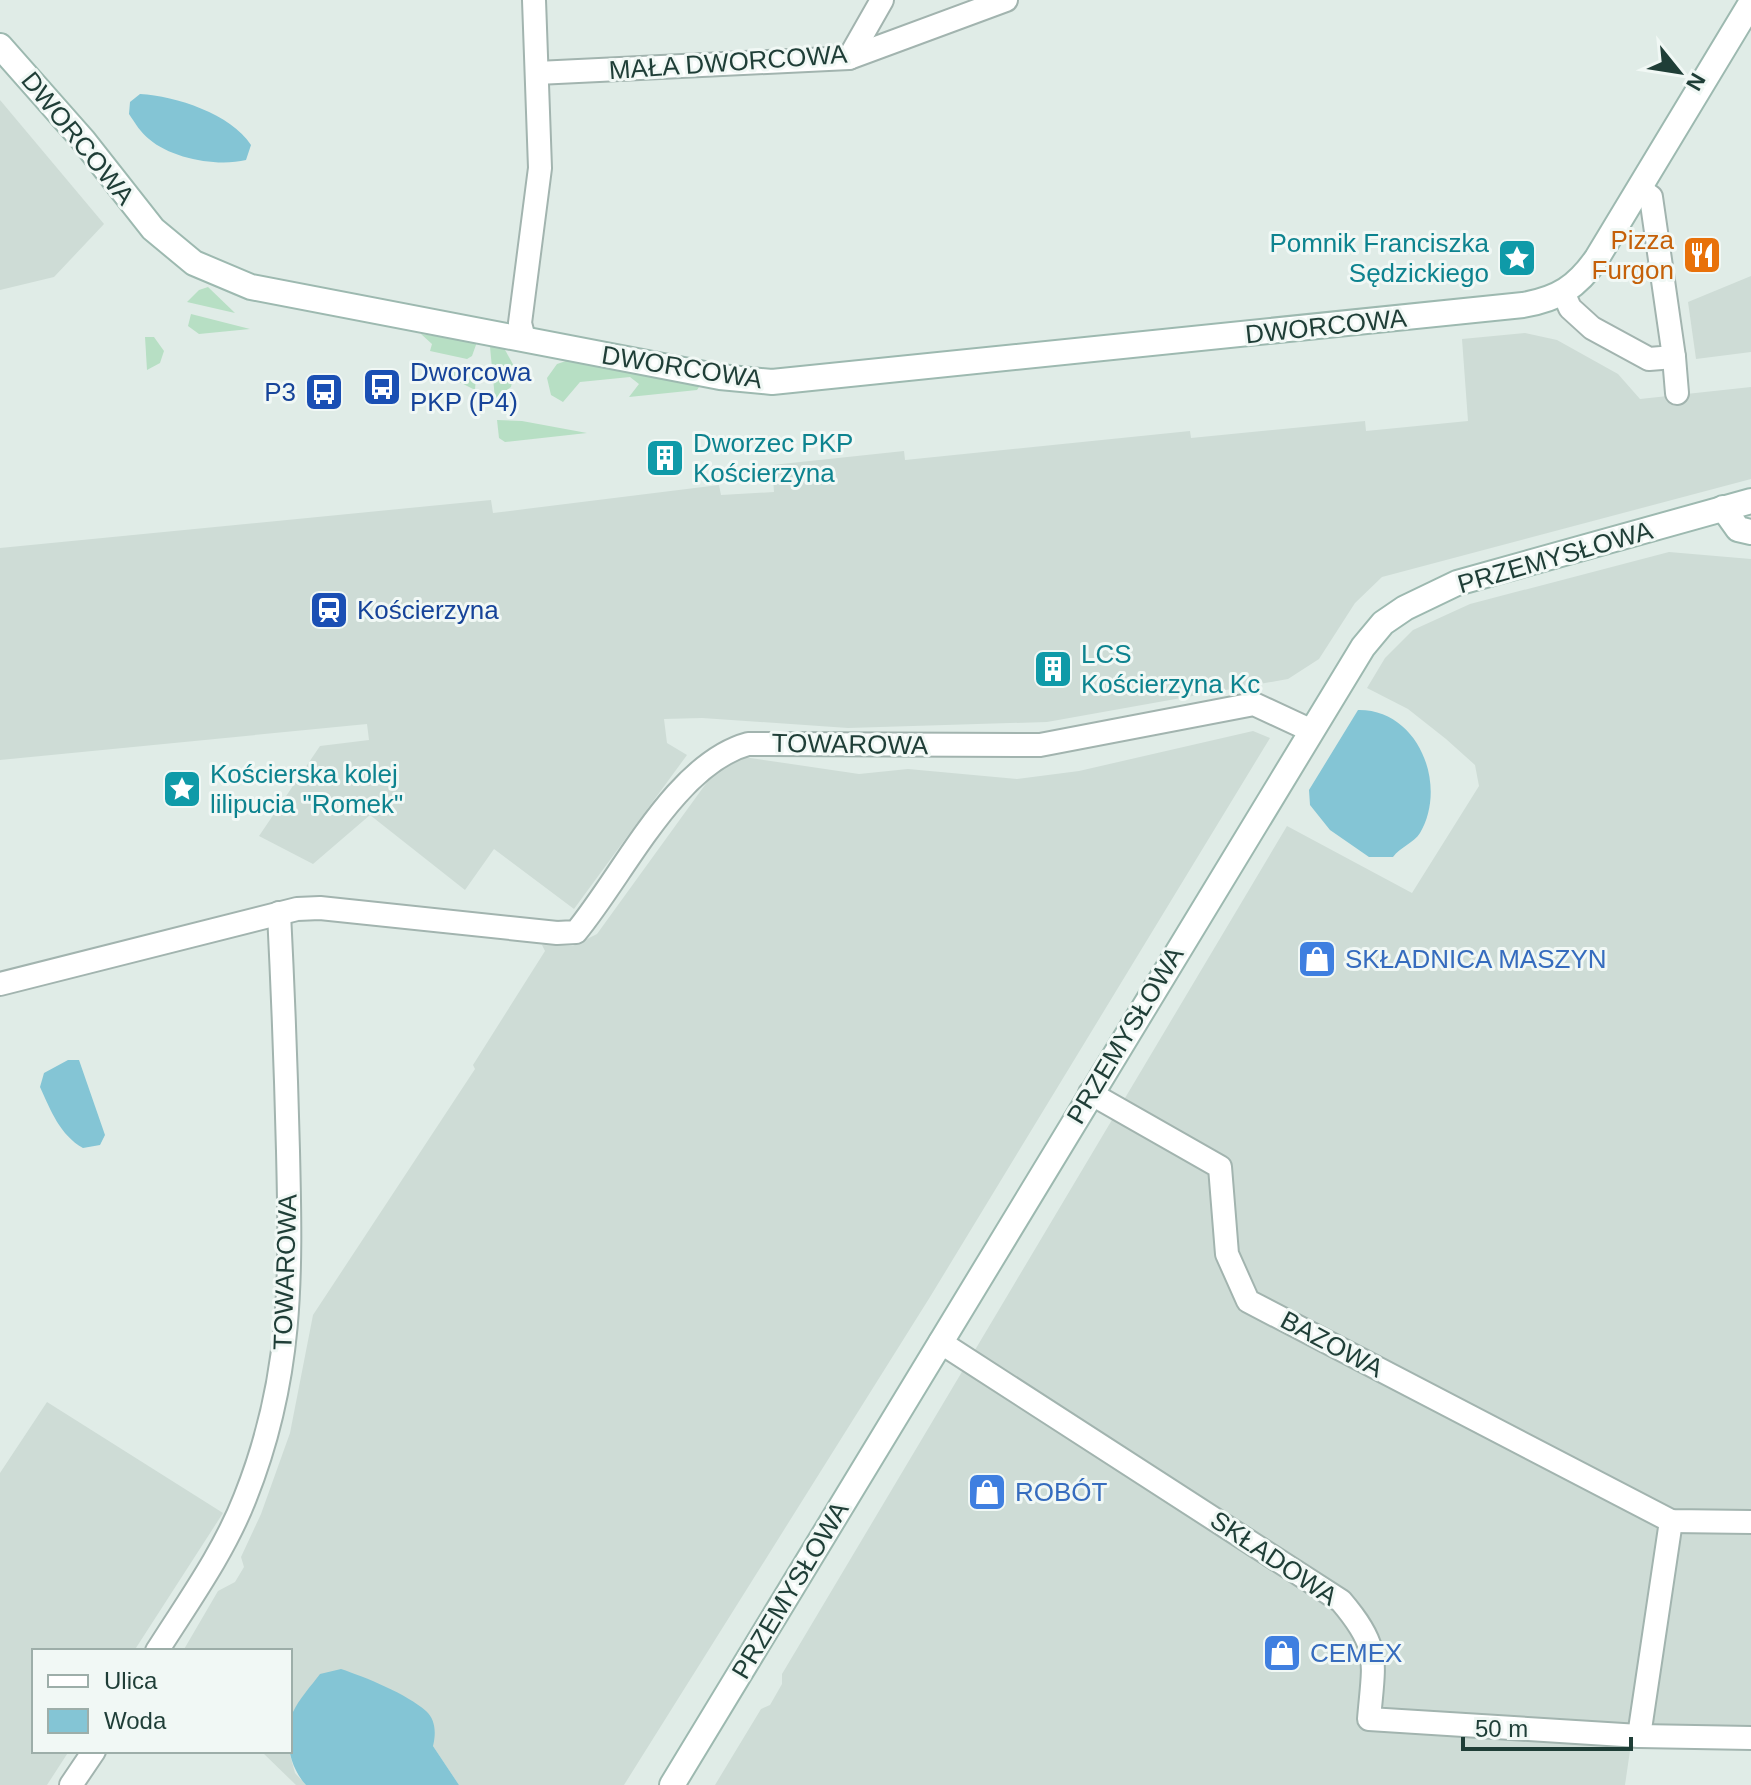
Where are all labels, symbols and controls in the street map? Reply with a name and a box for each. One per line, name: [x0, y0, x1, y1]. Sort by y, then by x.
north arrow: [1639, 32, 1719, 112]
street label: MAŁA DWORCOWA: [608, 39, 849, 85]
street label: DWORCOWA: [15, 66, 141, 211]
text: N: [1681, 69, 1711, 95]
place label: Pizza Furgon: [1592, 225, 1675, 285]
place label: Pomnik Franciszka Sędzickiego: [1269, 228, 1490, 288]
restaurant icon: Pizza Furgon: [1681, 234, 1723, 276]
place icon: Pomnik Franciszka Sędzickiego: [1496, 237, 1538, 279]
street label: DWORCOWA: [1244, 303, 1409, 349]
street label: DWORCOWA: [600, 339, 765, 395]
place label: Dworcowa PKP (P4): [410, 357, 532, 417]
bus stop icon: Dworcowa PKP (P4): [361, 366, 403, 408]
bus stop icon: P3: [303, 371, 345, 413]
place label: P3: [264, 377, 296, 407]
place label: Dworzec PKP Kościerzyna: [693, 428, 853, 488]
building icon: Dworzec PKP Kościerzyna: [644, 437, 686, 479]
street label: PRZEMYSŁOWA: [1454, 515, 1657, 599]
station icon: Kościerzyna: [308, 589, 350, 631]
place label: Kościerzyna: [357, 595, 499, 625]
place label: LCS Kościerzyna Kc: [1081, 639, 1260, 699]
building icon: LCS Kościerzyna Kc: [1032, 648, 1074, 690]
street label: TOWAROWA: [772, 728, 929, 760]
place label: Kościerska kolej lilipucia "Romek": [210, 759, 403, 819]
place icon: Kościerska kolej lilipucia "Romek": [161, 768, 203, 810]
shop icon: SKŁADNICA MASZYN: [1296, 938, 1338, 980]
street label: PRZEMYSŁOWA: [1060, 940, 1190, 1129]
place label: SKŁADNICA MASZYN: [1345, 944, 1607, 974]
street label: TOWAROWA: [267, 1193, 303, 1351]
street label: BAZOWA: [1276, 1305, 1389, 1384]
shop icon: ROBÓT: [966, 1471, 1008, 1513]
place label: ROBÓT: [1015, 1477, 1108, 1507]
street label: PRZEMYSŁOWA: [725, 1495, 855, 1684]
street label: SKŁADOWA: [1205, 1505, 1344, 1612]
shop icon: СEMEX: [1261, 1632, 1303, 1674]
place label: СEMEX: [1310, 1638, 1402, 1668]
legend: [32, 1649, 292, 1753]
text: Ulica: [104, 1667, 158, 1694]
scale bar: [1463, 1701, 1631, 1751]
text: Woda: [104, 1707, 167, 1734]
text: 50 m: [1475, 1715, 1528, 1742]

